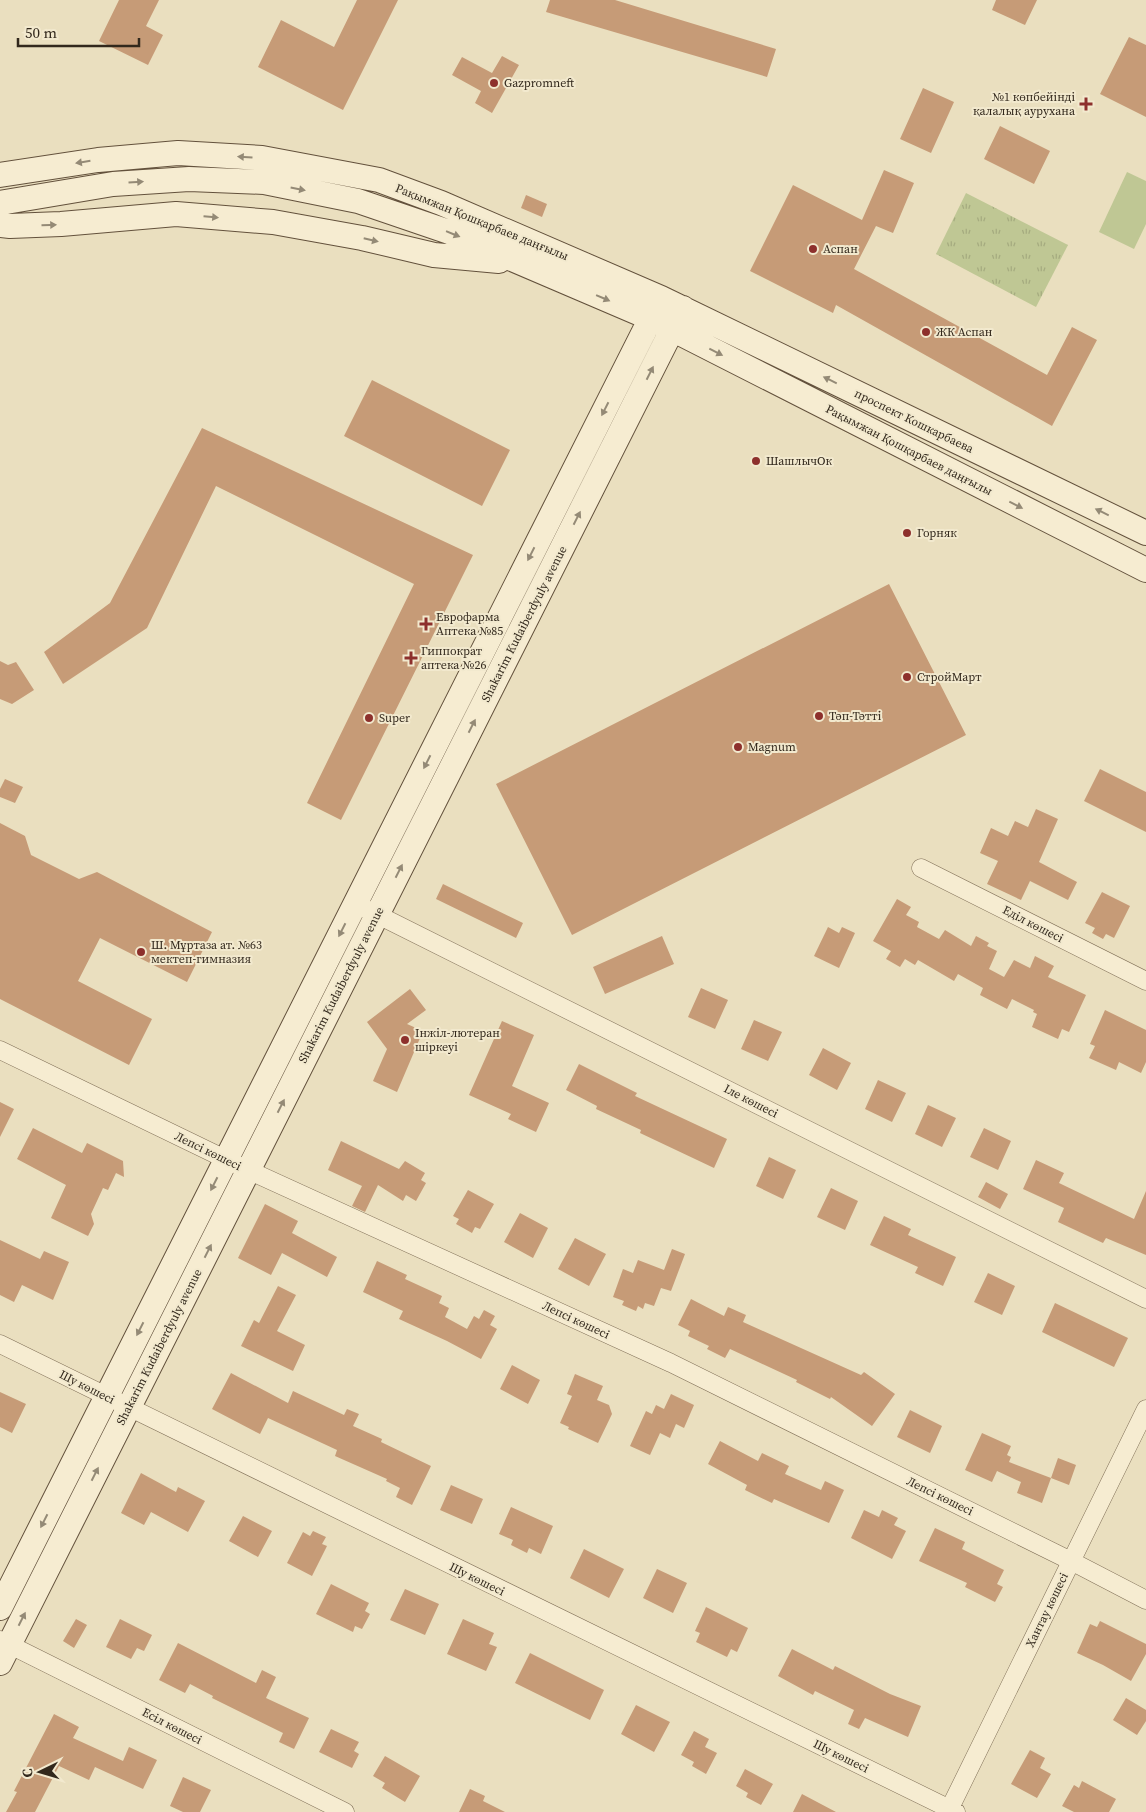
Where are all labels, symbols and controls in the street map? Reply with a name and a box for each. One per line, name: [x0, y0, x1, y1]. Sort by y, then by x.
scale bar: [18, 15, 139, 47]
text: 50 m: [25, 22, 57, 43]
place label: Gazpromneft: [504, 75, 574, 91]
marker: Gazpromneft: [488, 77, 500, 89]
place label: №1 көпбейінді қалалық аурухана: [973, 89, 1076, 119]
marker: №1 көпбейінді қалалық аурухана: [1079, 97, 1093, 111]
one-way arrow: [237, 153, 253, 161]
one-way arrow: [75, 159, 91, 167]
one-way arrow: [129, 178, 145, 186]
street label: Рақымжан Қошқарбаев даңғылы: [393, 180, 571, 264]
one-way arrow: [290, 185, 305, 193]
one-way arrow: [203, 213, 219, 221]
one-way arrow: [41, 221, 57, 229]
one-way arrow: [446, 231, 461, 239]
one-way arrow: [364, 236, 379, 244]
place label: Аспан: [823, 241, 858, 257]
marker: Аспан: [807, 243, 819, 255]
one-way arrow: [596, 295, 610, 303]
place label: ЖК Аспан: [936, 324, 993, 340]
marker: ЖК Аспан: [920, 326, 932, 338]
one-way arrow: [708, 348, 723, 356]
one-way arrow: [646, 366, 654, 380]
one-way arrow: [823, 375, 837, 383]
street label: проспект Кошкарбаева: [852, 385, 977, 457]
street label: Рақымжан Қошқарбаев даңғылы: [823, 401, 995, 499]
one-way arrow: [600, 402, 608, 416]
place label: ШашлычОк: [766, 453, 833, 469]
marker: ШашлычОк: [750, 455, 762, 467]
one-way arrow: [1009, 501, 1024, 509]
one-way arrow: [1095, 508, 1109, 516]
one-way arrow: [573, 511, 581, 525]
place label: Горняк: [917, 525, 957, 541]
marker: Горняк: [901, 527, 913, 539]
street label: Shakarim Kudaiberdyuly avenue: [477, 543, 571, 705]
one-way arrow: [527, 547, 535, 561]
place label: Еврофарма Аптека №85: [436, 609, 503, 639]
marker: Еврофарма Аптека №85: [420, 618, 432, 630]
place label: Гиппократ аптека №26: [421, 643, 486, 673]
marker: Гиппократ аптека №26: [405, 652, 417, 664]
place label: СтройМарт: [917, 669, 982, 685]
marker: СтройМарт: [901, 671, 913, 683]
place label: Тәп-Тәтті: [829, 708, 882, 724]
place label: Super: [379, 710, 410, 726]
marker: Тәп-Тәтті: [813, 710, 825, 722]
marker: Super: [363, 712, 375, 724]
one-way arrow: [468, 719, 476, 733]
place label: Magnum: [748, 739, 796, 755]
marker: Magnum: [732, 741, 744, 753]
one-way arrow: [423, 754, 431, 769]
one-way arrow: [395, 864, 403, 878]
street label: Еділ көшесі: [1000, 902, 1066, 946]
street label: Shakarim Kudaiberdyuly avenue: [294, 904, 388, 1066]
one-way arrow: [338, 923, 346, 937]
place label: Ш. Мұртаза ат. №63 мектеп-гимназия: [151, 937, 262, 967]
marker: Ш. Мұртаза ат. №63 мектеп-гимназия: [135, 946, 147, 958]
place label: Інжіл-лютеран шіркеуі: [415, 1025, 500, 1055]
marker: Інжіл-лютеран шіркеуі: [399, 1034, 411, 1046]
street label: Іле көшесі: [721, 1081, 781, 1122]
one-way arrow: [277, 1098, 285, 1113]
street label: Лепсі көшесі: [172, 1128, 244, 1174]
one-way arrow: [209, 1177, 217, 1191]
one-way arrow: [203, 1243, 212, 1258]
street label: Shakarim Kudaiberdyuly avenue: [112, 1266, 206, 1428]
street label: Лепсі көшесі: [540, 1297, 613, 1343]
one-way arrow: [136, 1322, 144, 1337]
street label: Шу көшесі: [57, 1366, 118, 1408]
one-way arrow: [91, 1467, 99, 1481]
street label: Лепсі көшесі: [904, 1473, 976, 1519]
one-way arrow: [39, 1514, 47, 1528]
street label: Шу көшесі: [447, 1559, 508, 1599]
street label: Хантау көшесі: [1022, 1570, 1072, 1650]
one-way arrow: [18, 1612, 26, 1626]
street label: Есіл көшесі: [139, 1704, 205, 1748]
street label: Шу көшесі: [811, 1736, 872, 1776]
north arrow: [15, 1747, 65, 1797]
text: С: [17, 1768, 37, 1778]

